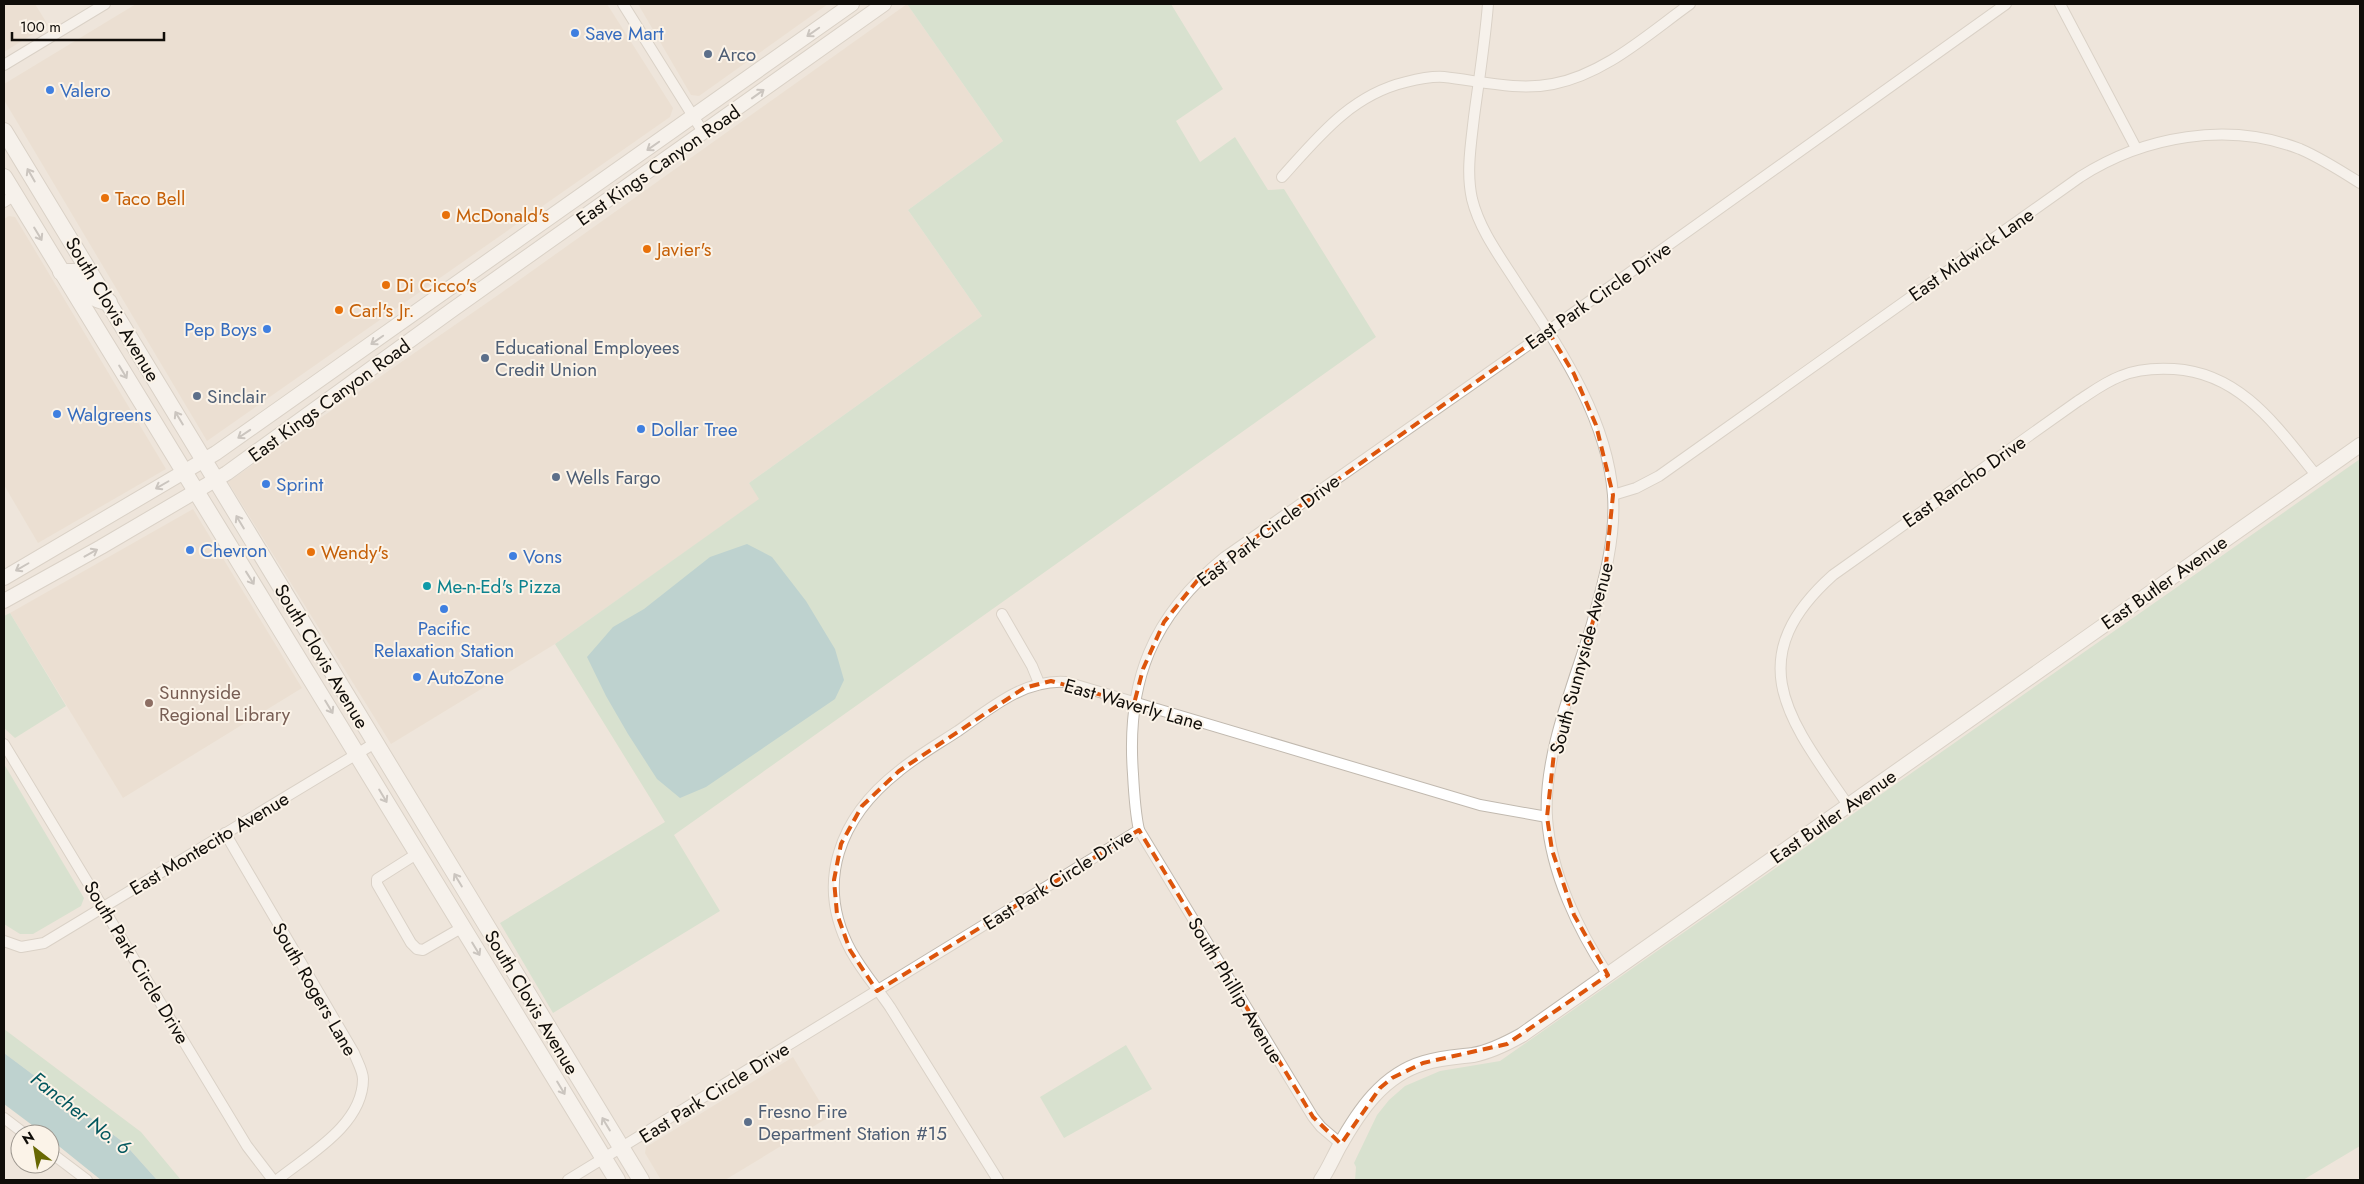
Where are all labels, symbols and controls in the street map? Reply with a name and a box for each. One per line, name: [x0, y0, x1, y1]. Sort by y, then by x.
scale bar: [12, 10, 165, 42]
text: 100 m: [20, 16, 61, 38]
place label: Save Mart: [585, 20, 664, 47]
marker: Save Mart: [569, 27, 581, 39]
one-way arrow: [806, 27, 820, 37]
place label: Arco: [718, 41, 756, 68]
marker: Arco: [702, 48, 714, 60]
place label: Valero: [60, 77, 111, 104]
marker: Valero: [44, 84, 56, 96]
one-way arrow: [751, 89, 764, 100]
street label: East Kings Canyon Road: [571, 99, 746, 232]
one-way arrow: [646, 141, 660, 151]
one-way arrow: [26, 168, 36, 182]
place label: Taco Bell: [115, 185, 185, 212]
marker: Taco Bell: [99, 192, 111, 204]
street label: East Midwick Lane: [1903, 201, 2039, 308]
place label: McDonald's: [456, 202, 550, 229]
marker: McDonald's: [440, 209, 452, 221]
one-way arrow: [33, 226, 43, 240]
street label: South Clovis Avenue: [59, 232, 167, 387]
street label: East Park Circle Drive: [1520, 235, 1677, 356]
place label: Javier's: [654, 236, 712, 263]
marker: Javier's: [641, 243, 653, 255]
place label: Di Cicco's: [396, 272, 477, 299]
marker: Di Cicco's: [380, 279, 392, 291]
place label: Carl's Jr.: [349, 297, 415, 324]
marker: Carl's Jr.: [333, 304, 345, 316]
place label: Pep Boys: [184, 316, 257, 343]
marker: Pep Boys: [261, 323, 273, 335]
street label: East Kings Canyon Road: [243, 332, 416, 468]
place label: Educational Employees Credit Union: [495, 334, 680, 383]
one-way arrow: [370, 335, 384, 345]
marker: Educational Employees Credit Union: [479, 352, 491, 364]
one-way arrow: [118, 365, 128, 379]
place label: Sinclair: [207, 383, 267, 410]
marker: Sinclair: [191, 390, 203, 402]
place label: Walgreens: [67, 401, 152, 428]
marker: Walgreens: [51, 408, 63, 420]
one-way arrow: [174, 412, 184, 426]
place label: Dollar Tree: [651, 416, 738, 443]
marker: Dollar Tree: [635, 423, 647, 435]
one-way arrow: [238, 429, 252, 439]
street label: East Rancho Drive: [1897, 429, 2031, 534]
place label: Wells Fargo: [566, 464, 661, 491]
street label: East Park Circle Drive: [1191, 468, 1345, 593]
place label: Sprint: [276, 471, 324, 498]
marker: Wells Fargo: [550, 471, 562, 483]
marker: Sprint: [260, 478, 272, 490]
one-way arrow: [156, 481, 170, 491]
one-way arrow: [235, 516, 245, 530]
street label: East Butler Avenue: [2096, 529, 2233, 636]
place label: Chevron: [200, 537, 267, 564]
place label: Wendy's: [321, 539, 389, 566]
place label: Vons: [523, 543, 562, 570]
marker: Chevron: [184, 544, 196, 556]
marker: Wendy's: [305, 546, 317, 558]
one-way arrow: [83, 548, 98, 558]
marker: Vons: [507, 550, 519, 562]
street label: South Sunnyside Avenue: [1543, 559, 1620, 757]
one-way arrow: [15, 562, 29, 572]
one-way arrow: [245, 570, 255, 584]
place label: Me-n-Ed's Pizza: [437, 573, 561, 600]
street label: South Clovis Avenue: [268, 579, 376, 734]
marker: Me-n-Ed's Pizza: [421, 580, 433, 592]
marker: Pacific Relaxation Station: [438, 603, 450, 615]
place label: Pacific Relaxation Station: [374, 615, 514, 664]
place label: AutoZone: [427, 664, 504, 691]
marker: AutoZone: [411, 671, 423, 683]
street label: East Waverly Lane: [1061, 672, 1207, 737]
place label: Sunnyside Regional Library: [159, 679, 291, 728]
marker: Sunnyside Regional Library: [143, 697, 155, 709]
one-way arrow: [324, 699, 334, 713]
street label: East Butler Avenue: [1765, 763, 1902, 870]
street label: East Montecito Avenue: [125, 785, 294, 902]
one-way arrow: [378, 788, 388, 802]
street label: East Park Circle Drive: [978, 822, 1139, 937]
one-way arrow: [453, 874, 463, 888]
street label: South Park Circle Drive: [77, 876, 196, 1049]
street label: South Phillip Avenue: [1181, 912, 1290, 1068]
street label: South Rogers Lane: [265, 918, 364, 1061]
street label: South Clovis Avenue: [478, 925, 586, 1080]
one-way arrow: [472, 942, 482, 956]
street label: East Park Circle Drive: [634, 1035, 795, 1150]
water label: Fancher No. 6: [26, 1067, 136, 1159]
one-way arrow: [556, 1081, 566, 1095]
place label: Fresno Fire Department Station #15: [758, 1098, 947, 1147]
marker: Fresno Fire Department Station #15: [742, 1116, 754, 1128]
one-way arrow: [601, 1117, 611, 1131]
north arrow: [10, 1124, 60, 1174]

